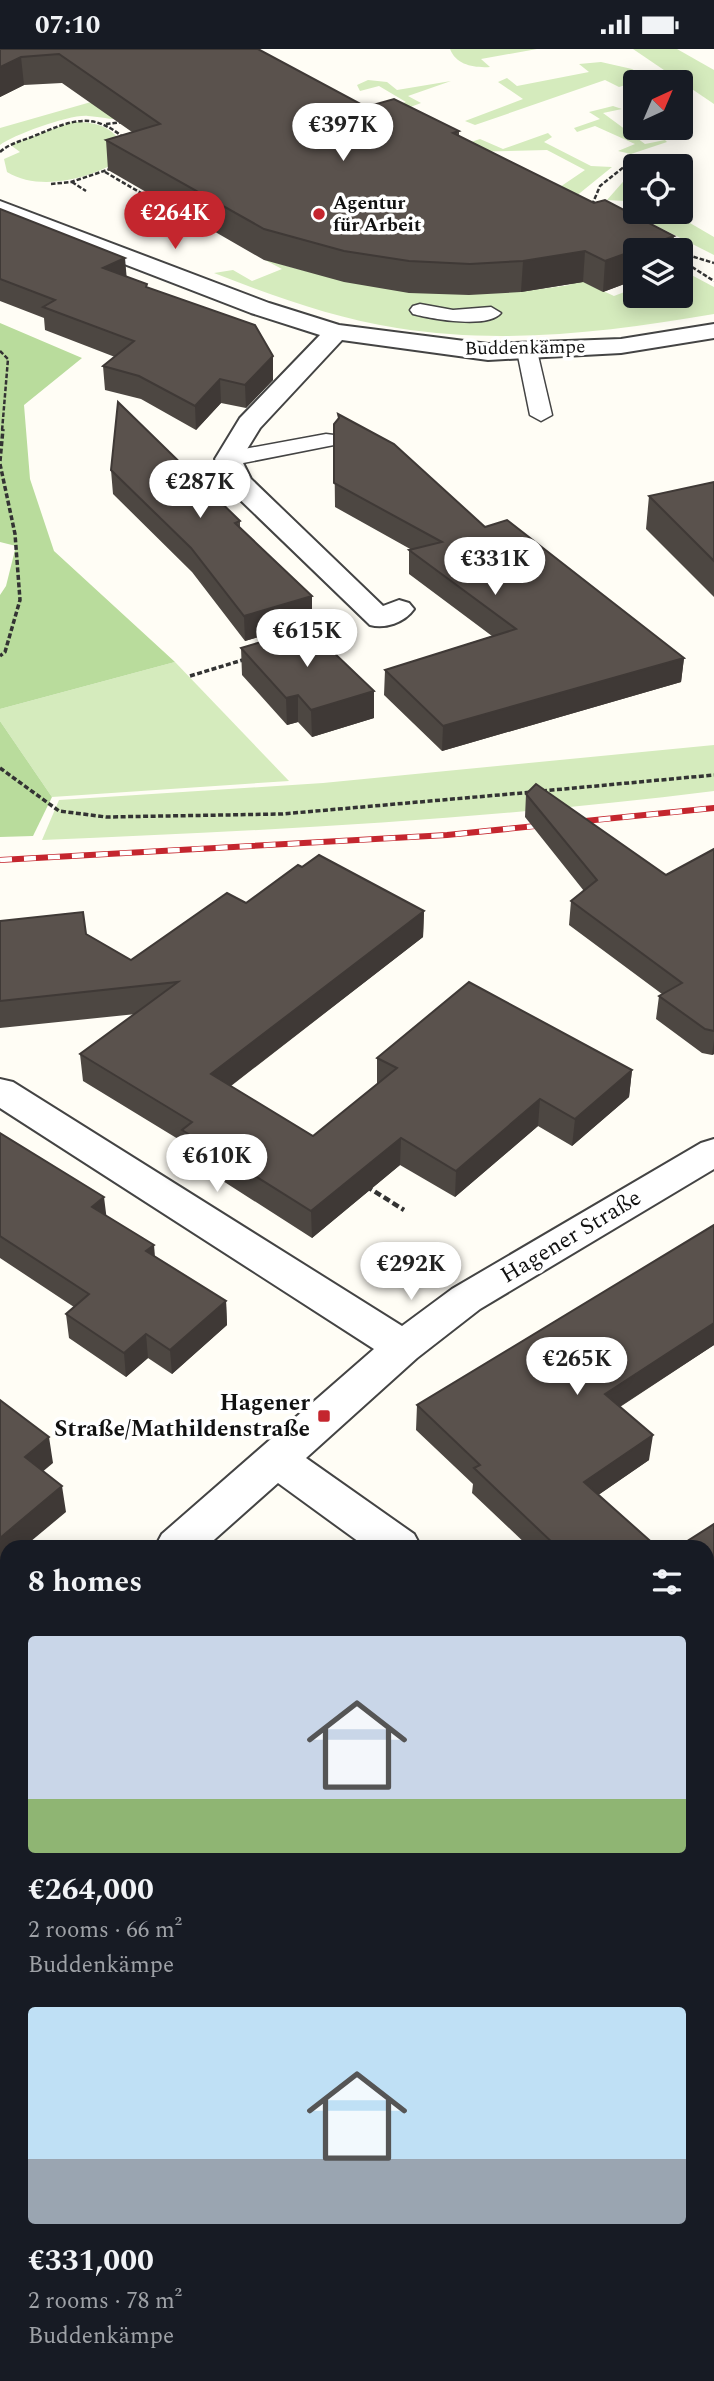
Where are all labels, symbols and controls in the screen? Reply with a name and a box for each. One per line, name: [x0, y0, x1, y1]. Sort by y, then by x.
text: 07:10: [35, 5, 100, 45]
north arrow: [623, 70, 693, 140]
map controls: [623, 70, 693, 308]
pin: €397K: [294, 103, 392, 163]
text: €397K: [308, 108, 378, 143]
button: locate: [623, 154, 693, 224]
place label: Agentur für Arbeit: [333, 189, 421, 240]
pin: €264K: [126, 191, 224, 251]
text: €264K: [140, 196, 210, 231]
marker: Agentur für Arbeit: [311, 206, 327, 222]
button: layers: [623, 238, 693, 308]
street label: Buddenkämpe: [464, 332, 586, 364]
pin: €287K: [151, 461, 249, 520]
text: €287K: [165, 465, 235, 500]
pin: €331K: [446, 538, 544, 597]
text: €331K: [460, 542, 530, 577]
pin: €615K: [258, 609, 356, 669]
text: €615K: [272, 614, 342, 649]
pin: €610K: [168, 1135, 266, 1194]
text: €610K: [182, 1139, 252, 1174]
street label: Hagener Straße: [494, 1181, 648, 1293]
pin: €292K: [362, 1243, 460, 1302]
text: €292K: [376, 1247, 446, 1282]
pin: €265K: [528, 1337, 626, 1397]
text: €265K: [542, 1342, 612, 1377]
place label: Hagener Straße/Mathildenstraße: [54, 1386, 310, 1447]
marker: Hagener Straße/Mathildenstraße: [316, 1408, 332, 1424]
text: 8 homes: [28, 1559, 142, 1605]
icon: filters: [648, 1563, 686, 1601]
icon: home: [294, 1682, 420, 1808]
text: €264,000: [28, 1867, 154, 1913]
text: 2 rooms · 66 m²: [28, 1913, 182, 1948]
text: Buddenkämpe: [28, 1948, 174, 1983]
icon: home: [294, 2053, 420, 2179]
text: €331,000: [28, 2238, 154, 2284]
text: 2 rooms · 78 m²: [28, 2284, 182, 2319]
text: Buddenkämpe: [28, 2319, 174, 2354]

